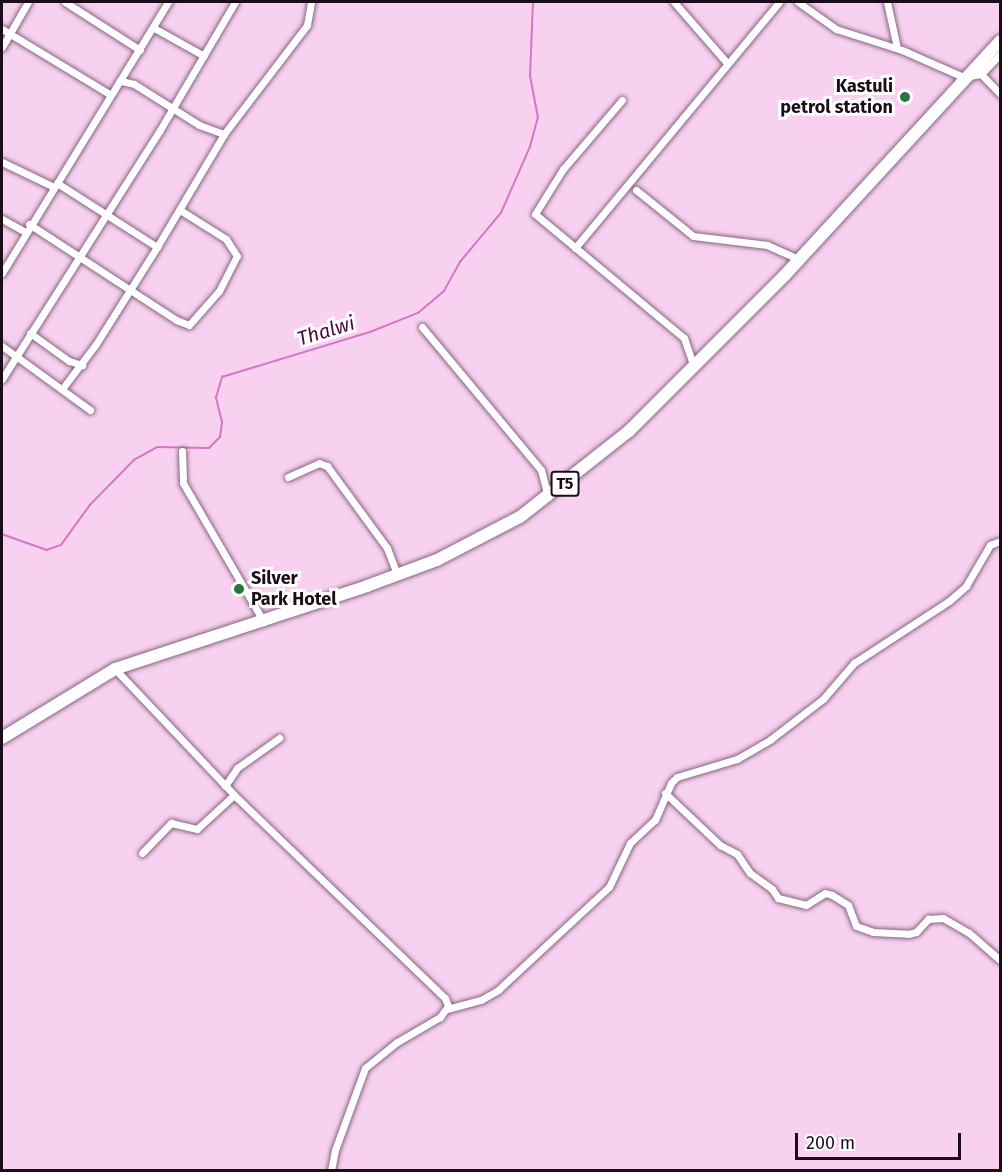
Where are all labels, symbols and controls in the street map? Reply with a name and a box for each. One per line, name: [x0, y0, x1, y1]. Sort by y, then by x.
place label: Kastuli petrol station: [780, 76, 893, 118]
marker: Kastuli petrol station: [898, 90, 912, 104]
water label: Thalwi: [294, 311, 358, 351]
road number: T5: [550, 471, 580, 497]
place label: Silver Park Hotel: [251, 568, 337, 610]
marker: Silver Park Hotel: [232, 582, 246, 596]
scale bar: [798, 1121, 964, 1159]
text: 200 m: [806, 1132, 855, 1154]

